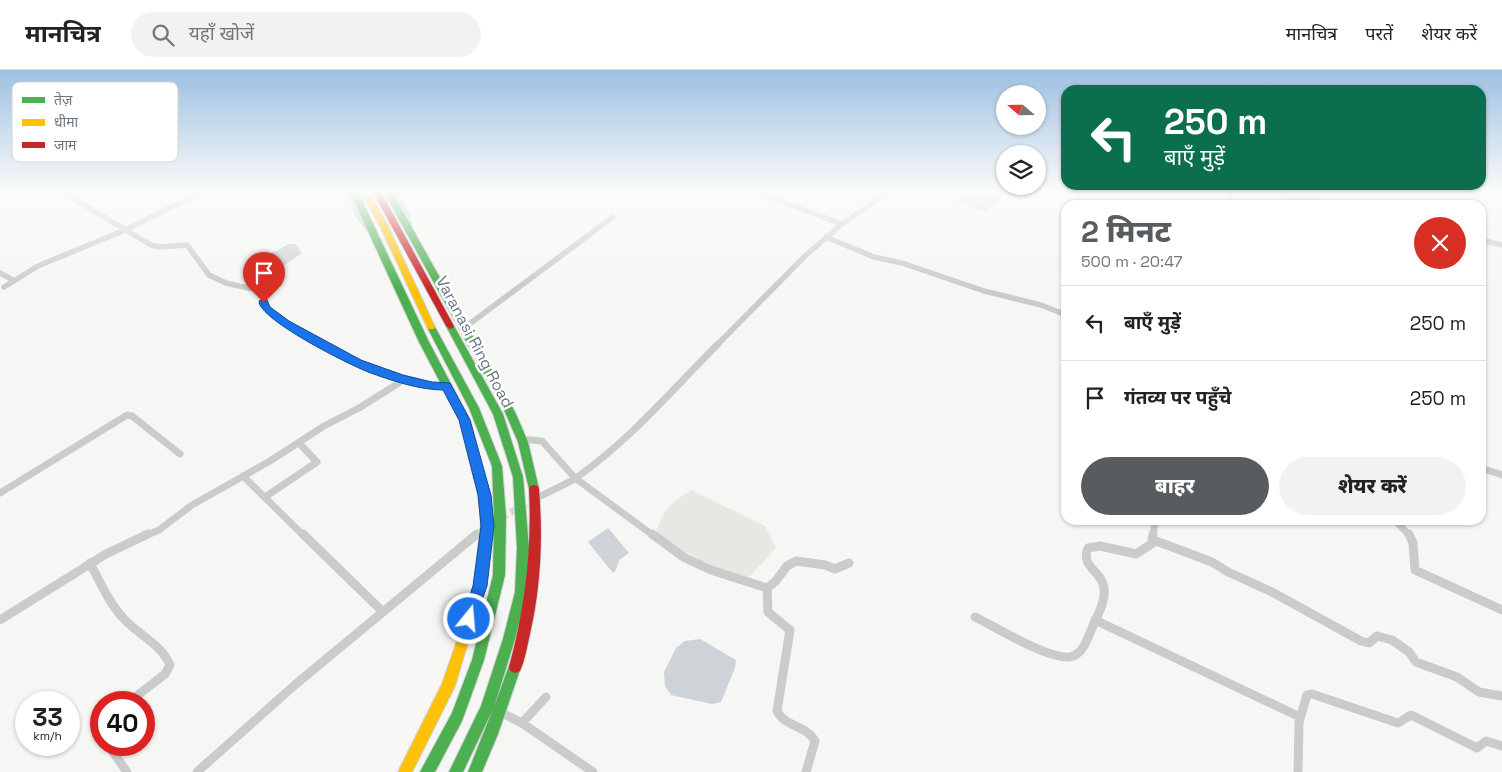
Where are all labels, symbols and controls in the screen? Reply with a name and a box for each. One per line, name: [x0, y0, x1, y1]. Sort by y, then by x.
search box: [131, 12, 481, 57]
text: मानचित्र: [25, 18, 101, 49]
icon: search: [149, 21, 177, 49]
text: यहाँ खोजें: [189, 21, 254, 46]
text: मानचित्र: [1286, 22, 1337, 45]
text: परतें: [1365, 22, 1393, 45]
text: शेयर करें: [1421, 22, 1477, 45]
legend: [12, 82, 178, 162]
north arrow: [996, 85, 1046, 135]
map controls: [996, 85, 1046, 195]
text: तेज़: [54, 91, 73, 109]
text: 250 m: [1164, 100, 1267, 144]
icon: left: [1081, 105, 1146, 170]
text: धीमा: [54, 113, 79, 131]
text: जाम: [54, 136, 77, 154]
text: बाएँ मुड़ें: [1164, 143, 1225, 171]
button: layers: [996, 145, 1046, 195]
text: 2 मिनट: [1081, 212, 1171, 251]
button: close: [1414, 217, 1466, 269]
text: 500 m · 20:47: [1081, 251, 1183, 272]
pin: [243, 252, 285, 303]
icon: arrive: [250, 259, 278, 287]
street label: Varanasi Ring Road: [431, 272, 519, 412]
icon: left: [1081, 309, 1109, 337]
text: बाएँ मुड़ें: [1124, 310, 1181, 335]
text: 250 m: [1410, 311, 1466, 336]
icon: arrive: [1081, 384, 1109, 412]
text: गंतव्य पर पहुँचे: [1124, 385, 1231, 410]
text: 250 m: [1410, 386, 1466, 411]
button: बाहर: [1081, 457, 1269, 515]
button: शेयर करें: [1279, 457, 1466, 515]
position arrow: [442, 592, 494, 644]
speed limit sign: 40: [90, 691, 155, 756]
text: 33: [32, 701, 63, 733]
text: km/h: [33, 728, 62, 744]

